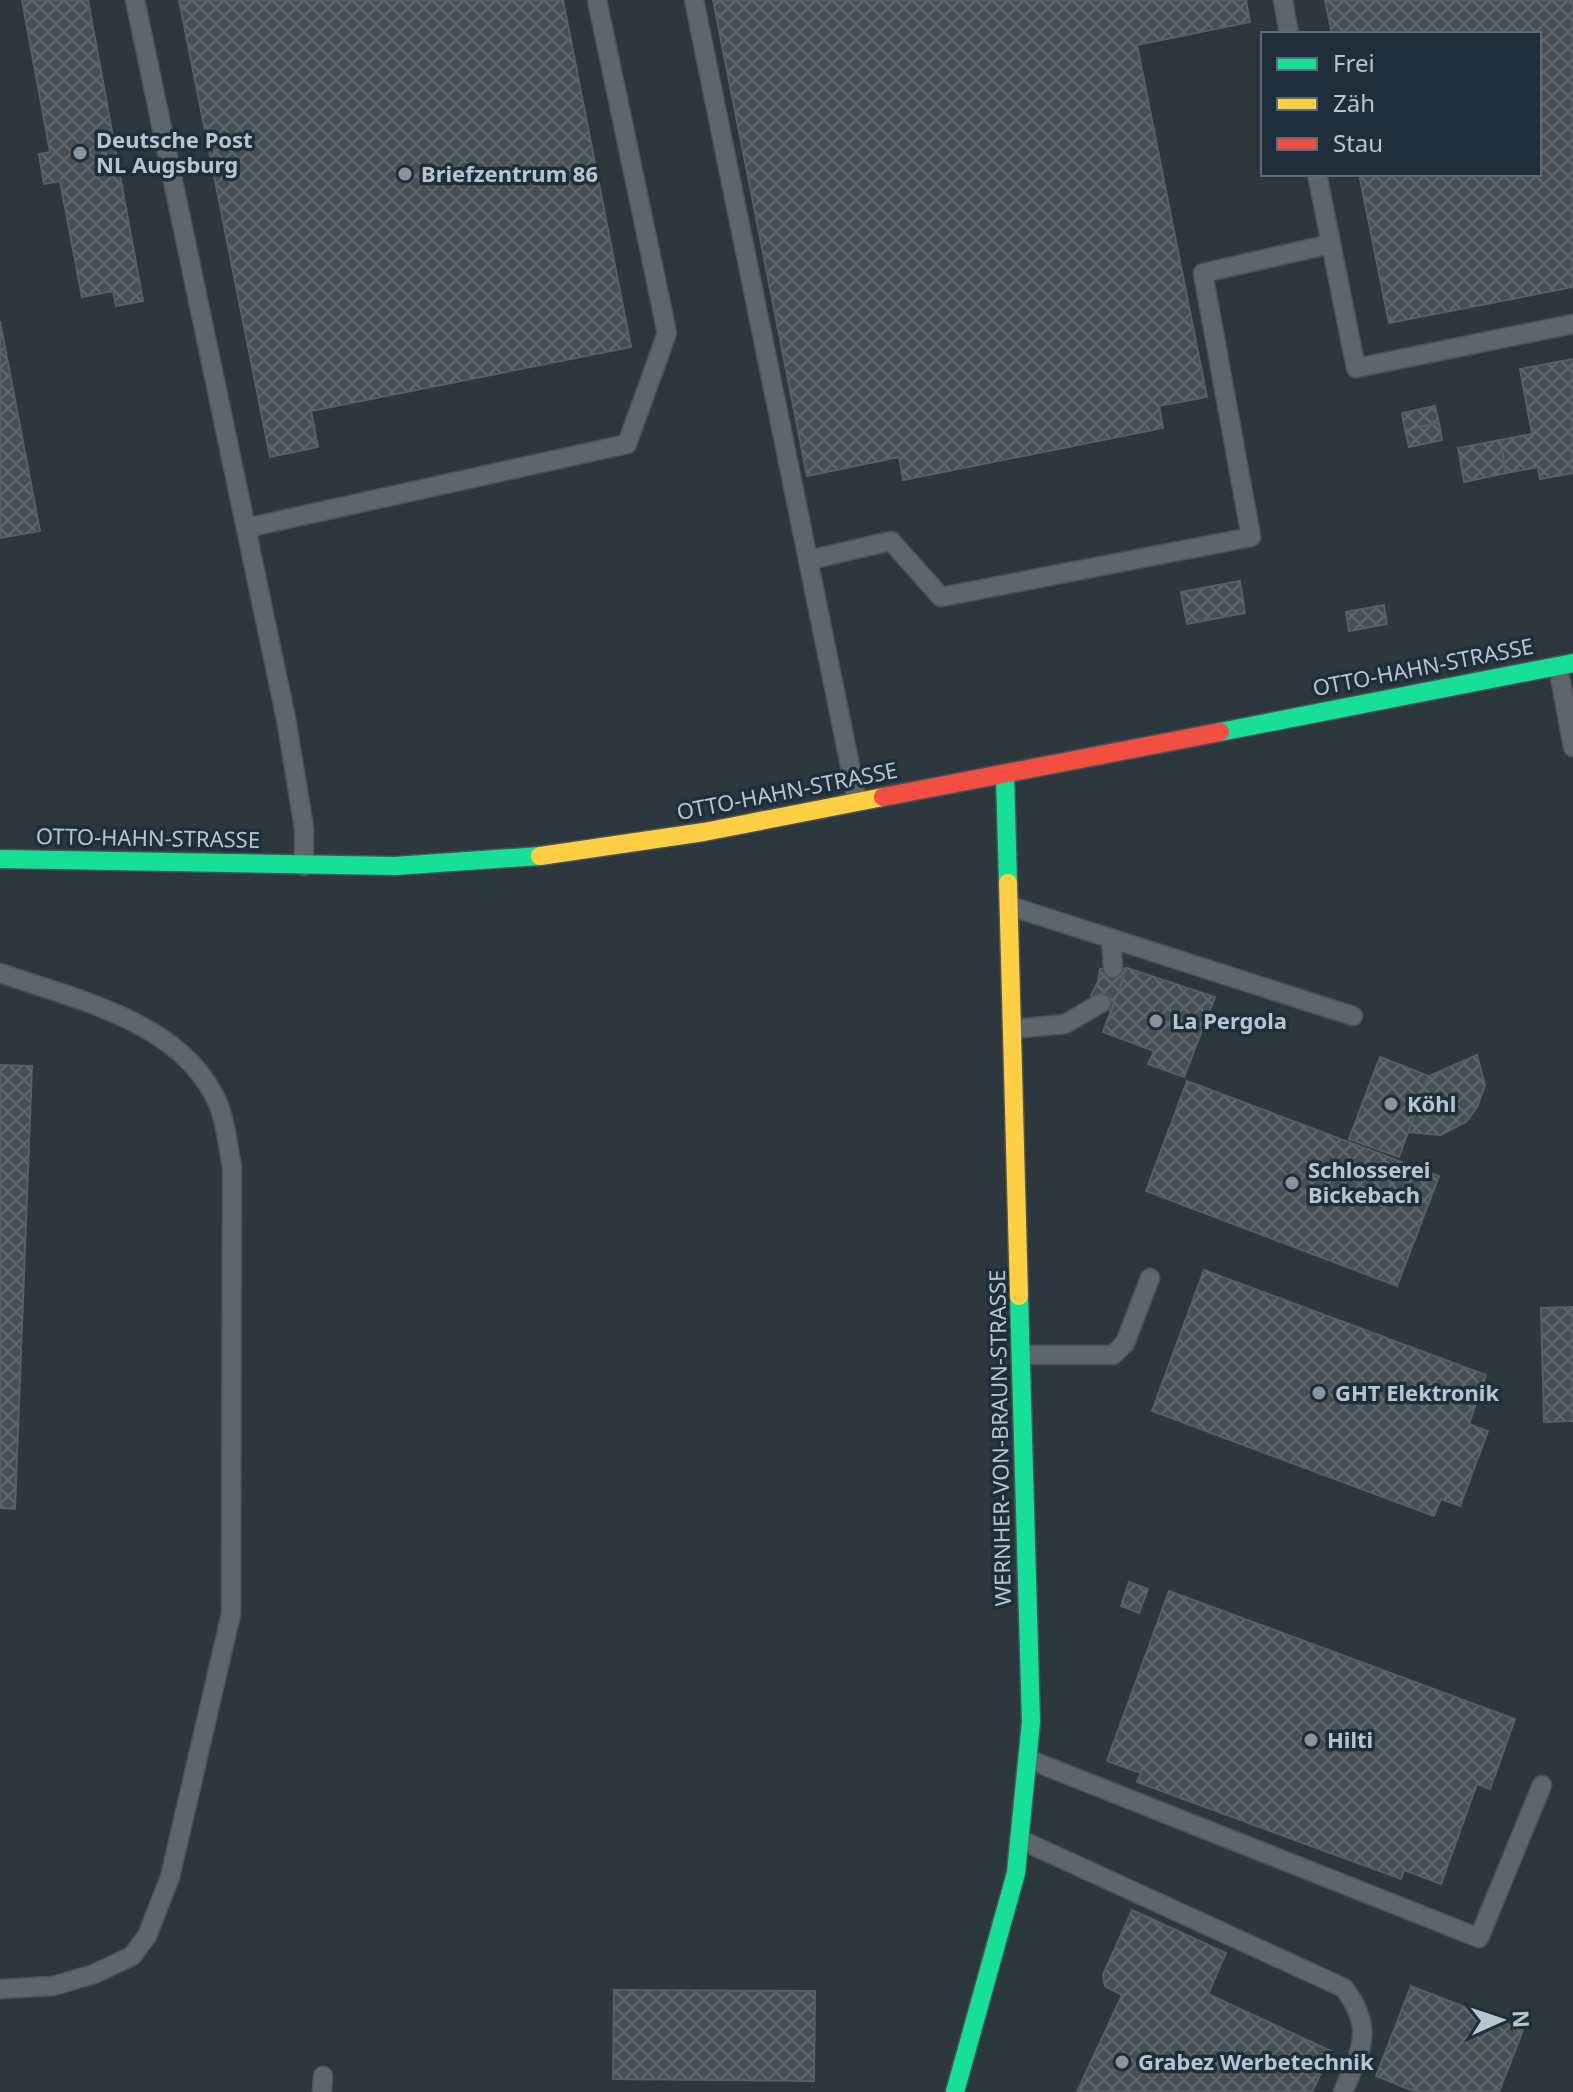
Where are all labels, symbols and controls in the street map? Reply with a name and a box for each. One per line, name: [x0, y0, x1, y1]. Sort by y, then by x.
legend: [1261, 32, 1541, 176]
text: Frei: [1333, 46, 1375, 79]
text: Zäh: [1333, 86, 1375, 119]
place label: Deutsche Post NL Augsburg: [96, 124, 253, 179]
text: Stau: [1333, 126, 1383, 159]
marker: Deutsche Post NL Augsburg: [71, 144, 89, 162]
place label: Briefzentrum 86: [421, 158, 598, 188]
marker: Briefzentrum 86: [396, 165, 414, 183]
street label: OTTO-HAHN-STRASSE: [1310, 630, 1536, 702]
street label: OTTO-HAHN-STRASSE: [674, 754, 900, 826]
street label: OTTO-HAHN-STRASSE: [36, 820, 260, 854]
place label: La Pergola: [1172, 1005, 1287, 1035]
marker: La Pergola: [1147, 1012, 1165, 1030]
place label: Köhl: [1407, 1088, 1456, 1118]
marker: Köhl: [1382, 1095, 1400, 1113]
place label: Schlosserei Bickebach: [1308, 1154, 1430, 1209]
marker: Schlosserei Bickebach: [1283, 1174, 1301, 1192]
street label: WERNHER-VON-BRAUN-STRASSE: [981, 1269, 1017, 1607]
place label: GHT Elektronik: [1335, 1377, 1499, 1407]
marker: GHT Elektronik: [1310, 1384, 1328, 1402]
place label: Hilti: [1327, 1724, 1373, 1754]
marker: Hilti: [1302, 1731, 1320, 1749]
north arrow: [1461, 1980, 1541, 2060]
text: N: [1507, 2009, 1537, 2029]
place label: Grabez Werbetechnik: [1138, 2046, 1374, 2076]
marker: Grabez Werbetechnik: [1113, 2053, 1131, 2071]

